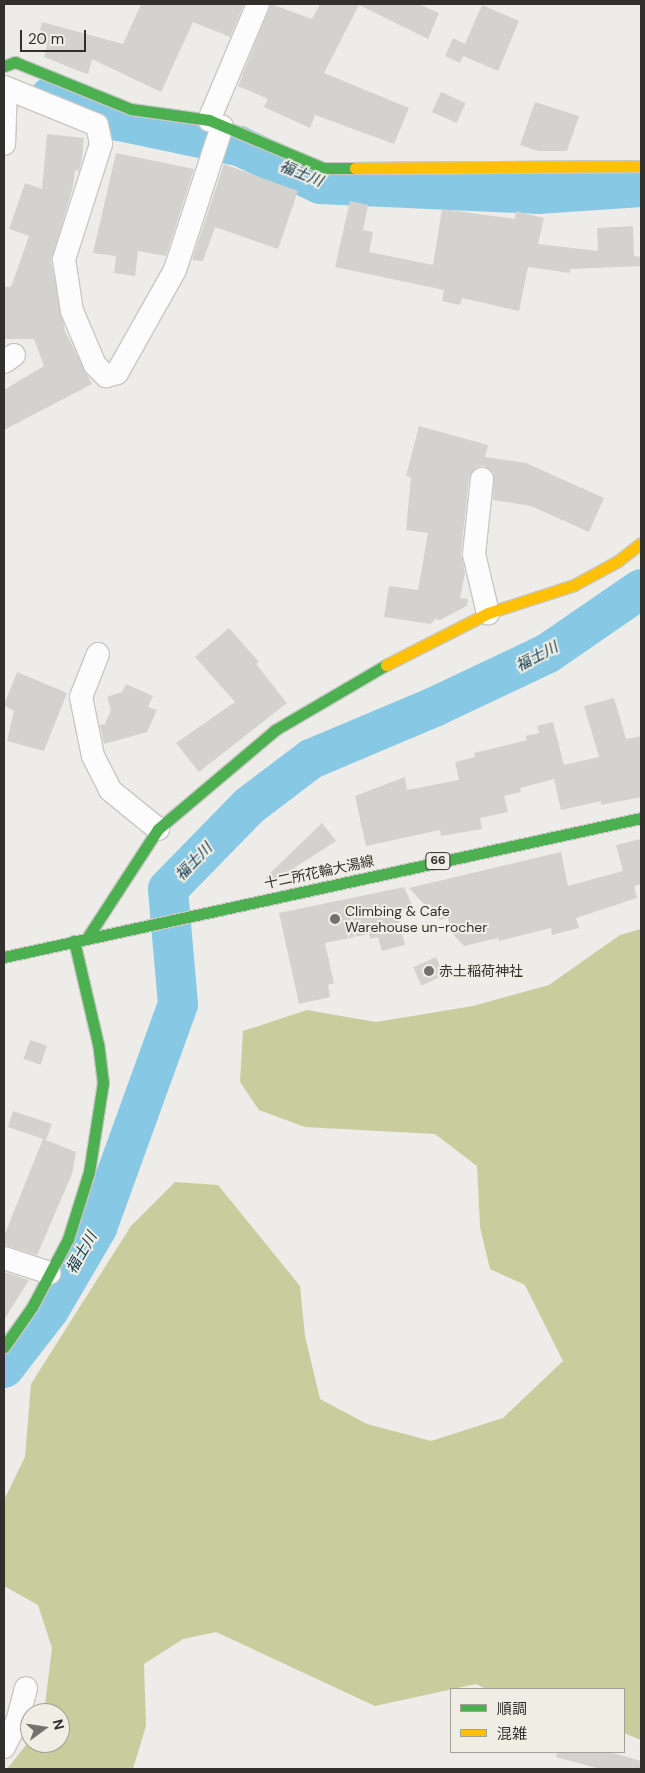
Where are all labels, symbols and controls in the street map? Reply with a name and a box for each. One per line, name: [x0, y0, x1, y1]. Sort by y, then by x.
scale bar: [22, 20, 89, 52]
text: 20 m: [28, 29, 64, 49]
water label: 福士川: [277, 157, 325, 191]
water label: 福士川: [513, 638, 561, 676]
water label: 福士川: [172, 840, 216, 884]
road number: 66: [424, 851, 452, 870]
street label: 十二所花輪大湯線: [262, 852, 376, 892]
place label: Climbing & Cafe Warehouse un-rocher: [345, 903, 487, 936]
marker: Climbing & Cafe Warehouse un-rocher: [329, 913, 341, 925]
place label: 赤土稲荷神社: [439, 963, 523, 979]
marker: 赤土稲荷神社: [423, 965, 435, 977]
water label: 福士川: [63, 1229, 101, 1277]
legend: [450, 1688, 625, 1753]
text: 順調: [497, 1699, 527, 1719]
north arrow: [20, 1703, 70, 1753]
text: N: [49, 1717, 69, 1732]
text: 混雑: [497, 1724, 527, 1744]

